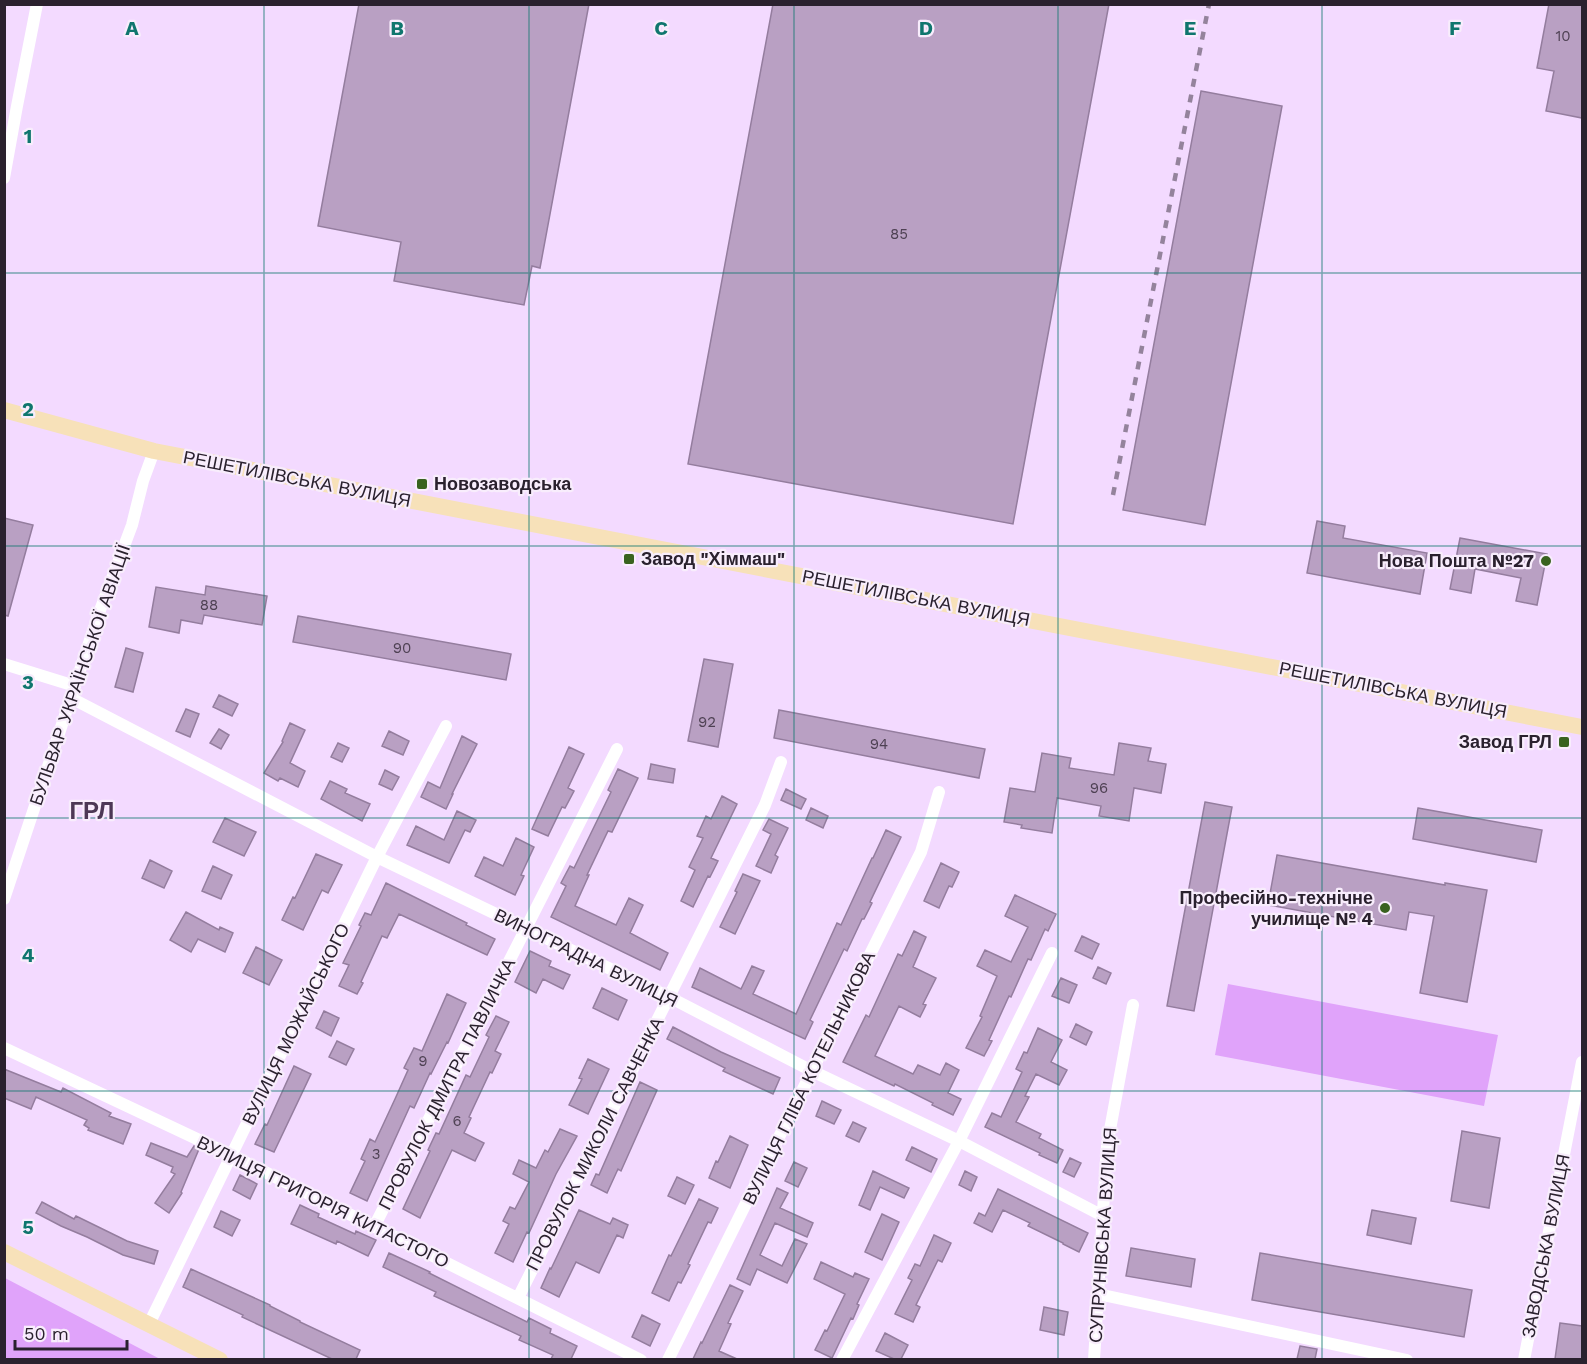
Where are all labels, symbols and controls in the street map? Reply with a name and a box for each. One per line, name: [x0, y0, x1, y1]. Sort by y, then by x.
text: A: [125, 16, 139, 40]
text: B: [390, 16, 404, 40]
text: C: [654, 16, 668, 40]
text: D: [919, 16, 933, 40]
text: E: [1184, 16, 1196, 40]
text: F: [1449, 16, 1461, 40]
house number: 10: [1555, 27, 1571, 45]
text: 1: [24, 124, 32, 148]
house number: 85: [890, 225, 908, 243]
text: 2: [22, 397, 34, 421]
street label: РЕШЕТИЛІВСЬКА ВУЛИЦЯ: [182, 446, 413, 511]
place label: Новозаводська: [434, 473, 572, 494]
marker: Новозаводська: [415, 477, 429, 491]
street label: БУЛЬВАР УКРАЇНСЬКОЇ АВІАЦІЇ: [25, 542, 134, 808]
place label: Завод "Хіммаш": [641, 548, 785, 569]
place label: Нова Пошта №27: [1379, 550, 1534, 571]
marker: Завод "Хіммаш": [622, 552, 636, 566]
marker: Нова Пошта №27: [1539, 554, 1553, 568]
street label: РЕШЕТИЛІВСЬКА ВУЛИЦЯ: [801, 565, 1032, 630]
house number: 88: [200, 596, 218, 614]
house number: 90: [393, 639, 411, 657]
street label: РЕШЕТИЛІВСЬКА ВУЛИЦЯ: [1278, 657, 1509, 722]
text: 3: [22, 670, 34, 694]
house number: 92: [698, 713, 716, 731]
place label: Завод ГРЛ: [1459, 731, 1552, 752]
house number: 94: [870, 735, 888, 753]
marker: Завод ГРЛ: [1557, 735, 1571, 749]
house number: 96: [1090, 779, 1108, 797]
district label: ГРЛ: [70, 797, 114, 825]
place label: Професійно-технічне училище № 4: [1180, 887, 1373, 929]
marker: Професійно-технічне училище № 4: [1378, 901, 1392, 915]
street label: ВИНОГРАДНА ВУЛИЦЯ: [491, 904, 681, 1011]
street label: ВУЛИЦЯ МОЖАЙСЬКОГО: [238, 920, 354, 1128]
text: 4: [22, 943, 35, 967]
street label: ВУЛИЦЯ ГЛІБА КОТЕЛЬНИКОВА: [738, 948, 879, 1208]
street label: ПРОВУЛОК ДМИТРА ПАВЛИЧКА: [374, 955, 519, 1213]
street label: ПРОВУЛОК МИКОЛИ САВЧЕНКА: [521, 1014, 668, 1274]
house number: 9: [418, 1052, 428, 1070]
house number: 6: [452, 1112, 462, 1130]
street label: СУПРУНІВСЬКА ВУЛИЦЯ: [1084, 1127, 1121, 1343]
street label: ВУЛИЦЯ ГРИГОРІЯ КИТАСТОГО: [194, 1131, 453, 1272]
house number: 3: [372, 1145, 380, 1163]
street label: ЗАВОДСЬКА ВУЛИЦЯ: [1517, 1152, 1574, 1340]
text: 5: [22, 1215, 34, 1239]
scale bar: [15, 1313, 128, 1351]
text: 50 m: [24, 1323, 69, 1344]

